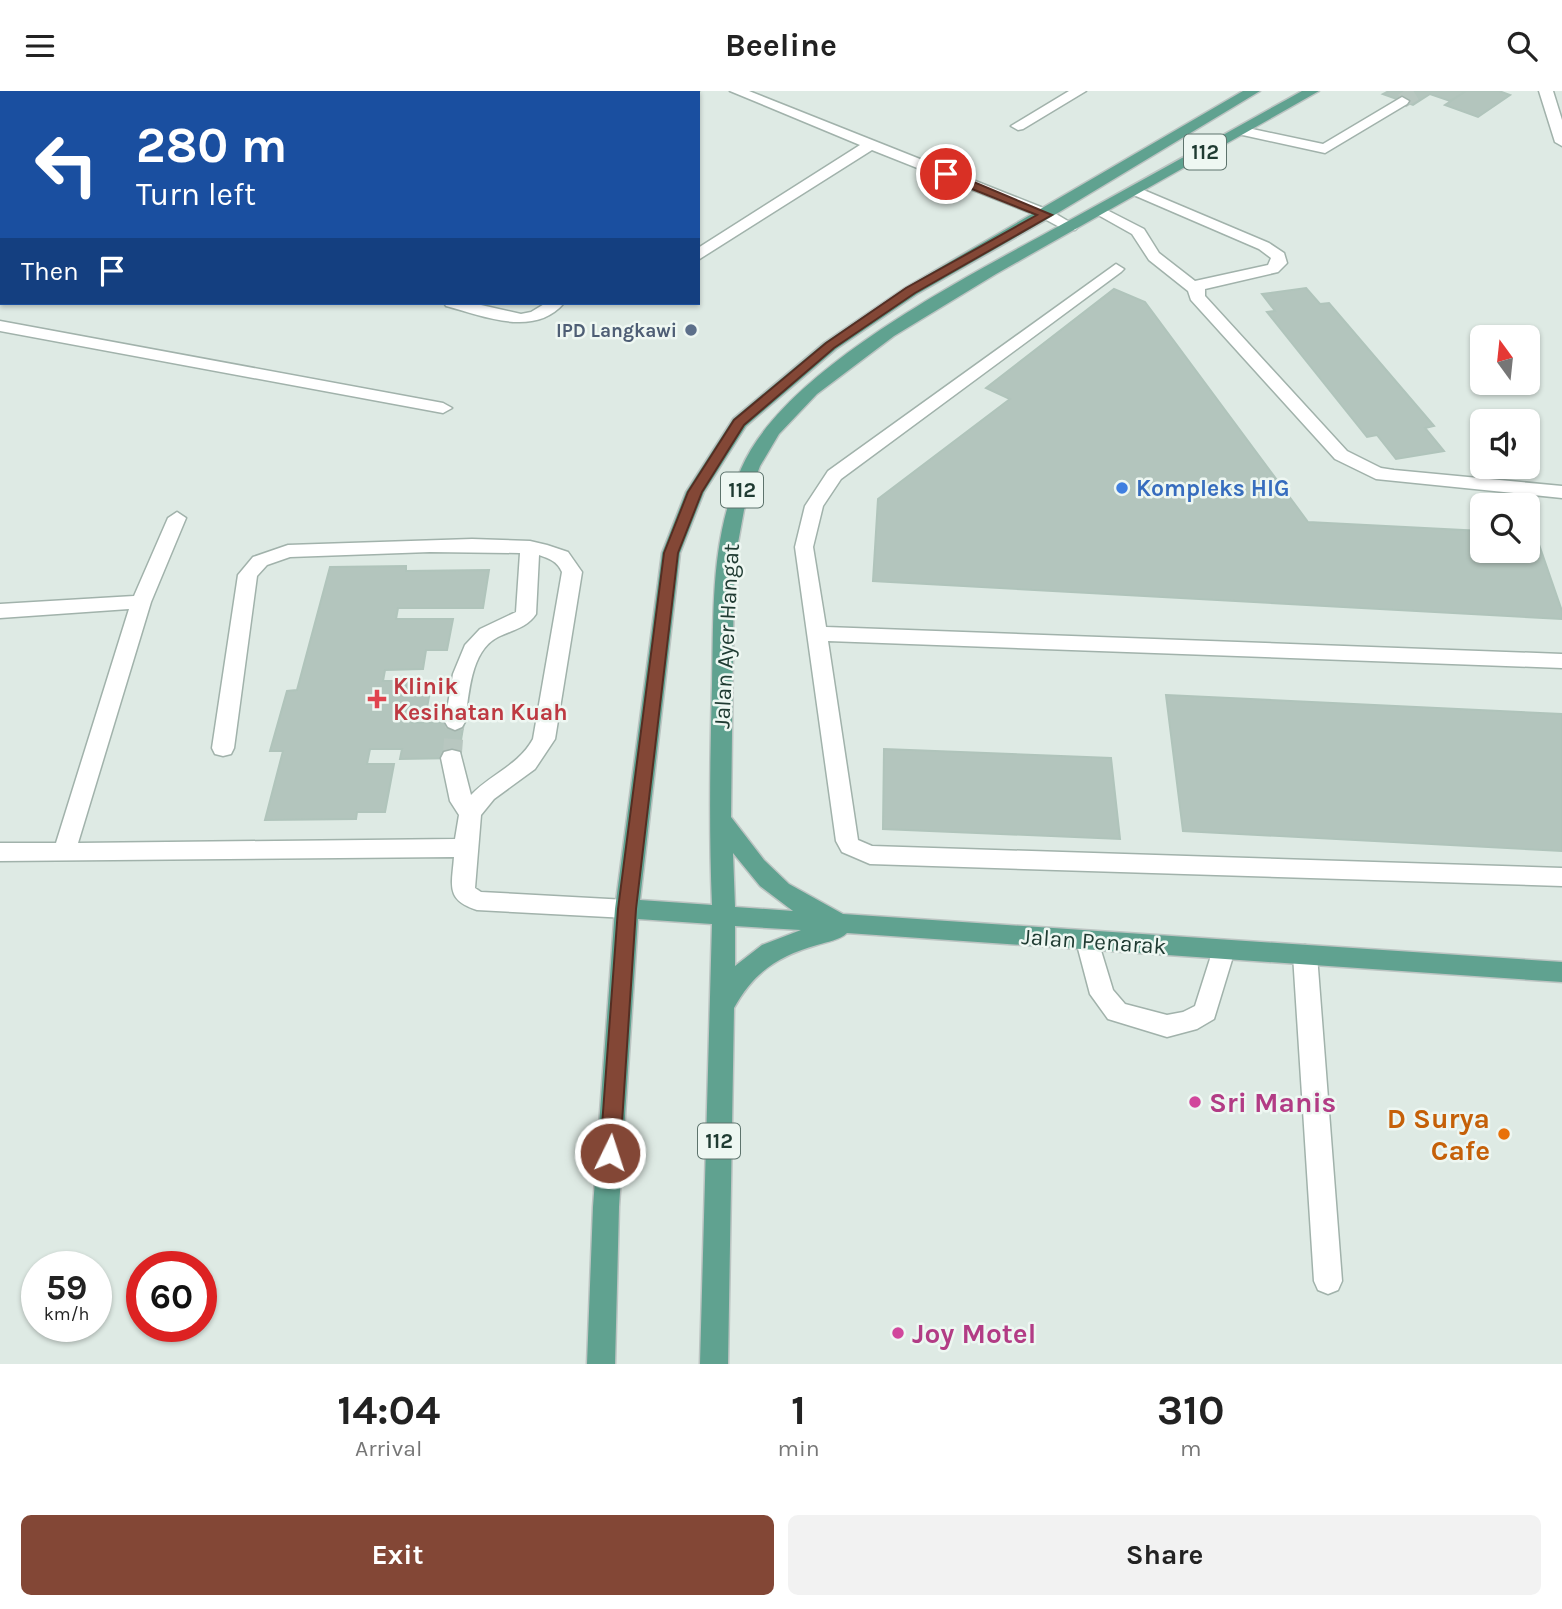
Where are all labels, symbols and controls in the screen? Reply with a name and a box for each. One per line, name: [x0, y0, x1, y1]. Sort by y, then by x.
icon: menu: [21, 27, 59, 65]
text: Beeline: [725, 27, 837, 64]
icon: search: [1503, 27, 1541, 65]
text: 280 m: [136, 117, 287, 174]
icon: left: [21, 119, 112, 210]
road number: 112: [1184, 134, 1226, 169]
pin: [916, 144, 976, 204]
icon: arrive: [927, 155, 965, 193]
text: Turn left: [136, 176, 256, 213]
icon: arrive: [93, 252, 131, 290]
text: Then: [21, 256, 79, 287]
place label: IPD Langkawi: [556, 320, 677, 342]
marker: IPD Langkawi: [683, 322, 699, 338]
north arrow: [1470, 325, 1540, 395]
map controls: [1470, 325, 1540, 563]
button: sound: [1470, 409, 1540, 479]
road number: 112: [721, 473, 763, 507]
place label: Kompleks HIG: [1136, 475, 1289, 502]
marker: Kompleks HIG: [1114, 480, 1130, 496]
button: search: [1470, 493, 1540, 563]
street label: Jalan Ayer Hangat: [708, 542, 745, 729]
place label: Klinik Kesihatan Kuah: [393, 673, 568, 726]
marker: Klinik Kesihatan Kuah: [367, 689, 387, 709]
street label: Jalan Penarak: [1020, 923, 1167, 960]
place label: Sri Manis: [1209, 1086, 1336, 1119]
marker: Sri Manis: [1187, 1094, 1203, 1110]
place label: D Surya Cafe: [1387, 1102, 1490, 1167]
position arrow: [573, 1116, 647, 1190]
road number: 112: [698, 1123, 740, 1159]
marker: D Surya Cafe: [1496, 1126, 1512, 1142]
speed limit sign: 60: [126, 1251, 217, 1342]
text: 59: [46, 1267, 87, 1308]
text: km/h: [44, 1303, 89, 1325]
place label: Joy Motel: [912, 1317, 1036, 1350]
marker: Joy Motel: [890, 1325, 906, 1341]
text: 14:04: [337, 1385, 440, 1435]
text: 1: [791, 1385, 806, 1435]
text: 310: [1157, 1385, 1225, 1435]
text: Arrival: [355, 1435, 422, 1462]
text: min: [777, 1435, 820, 1462]
text: m: [1180, 1435, 1202, 1462]
button: Exit: [21, 1515, 774, 1595]
button: Share: [788, 1515, 1541, 1595]

